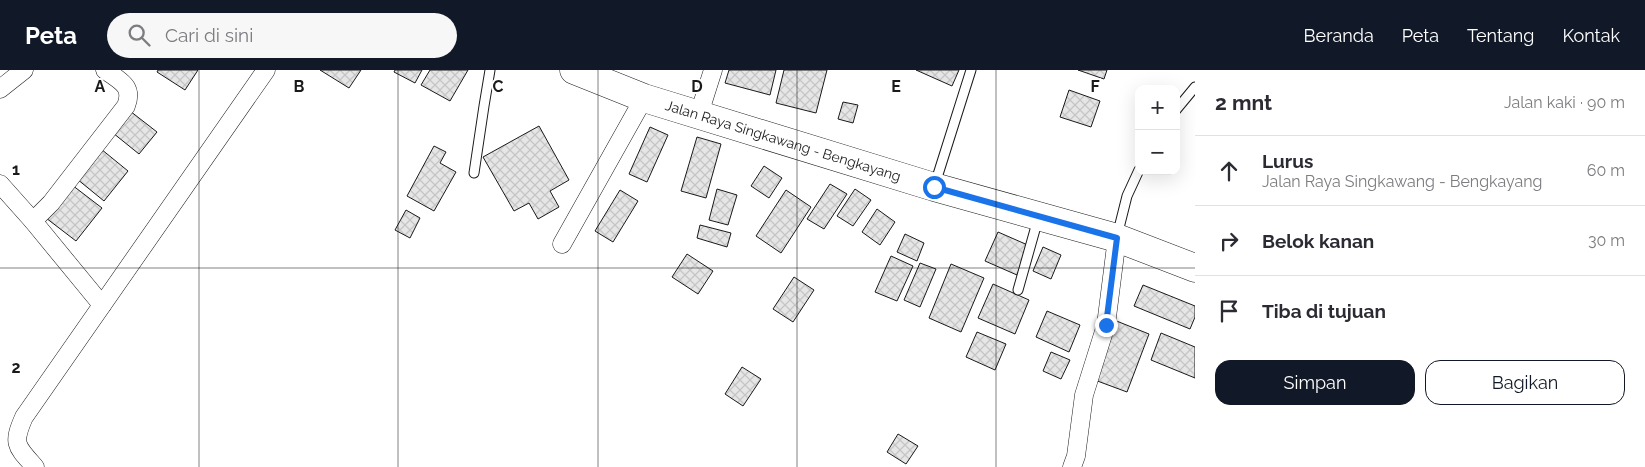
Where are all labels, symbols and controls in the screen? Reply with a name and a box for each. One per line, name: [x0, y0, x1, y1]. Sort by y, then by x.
search box: [107, 13, 457, 58]
text: Peta: [25, 21, 77, 50]
icon: search: [125, 21, 153, 49]
text: Cari di sini: [165, 24, 253, 46]
text: Beranda: [1304, 25, 1374, 46]
text: Peta: [1402, 25, 1439, 46]
text: Tentang: [1467, 25, 1534, 46]
text: Kontak: [1562, 25, 1620, 46]
text: A: [95, 77, 106, 96]
text: B: [294, 77, 305, 96]
text: C: [493, 77, 504, 96]
text: D: [691, 77, 703, 96]
text: E: [891, 77, 901, 96]
text: F: [1090, 77, 1100, 96]
map controls: [1135, 85, 1180, 175]
button: +: [1135, 85, 1180, 130]
text: 2 mnt: [1215, 90, 1272, 115]
text: Jalan kaki · 90 m: [1504, 93, 1625, 112]
street label: Jalan Raya Singkawang - Bengkayang: [663, 97, 903, 184]
button: −: [1135, 130, 1180, 175]
text: Lurus: [1262, 150, 1313, 172]
icon: ahead: [1215, 157, 1243, 185]
text: 1: [12, 160, 20, 179]
text: 60 m: [1587, 161, 1625, 180]
text: Jalan Raya Singkawang - Bengkayang: [1262, 172, 1542, 191]
route start: [923, 176, 946, 199]
icon: right: [1215, 227, 1243, 255]
text: Belok kanan: [1262, 230, 1374, 252]
text: 30 m: [1588, 231, 1625, 250]
icon: arrive: [1215, 297, 1243, 325]
text: Tiba di tujuan: [1262, 300, 1386, 322]
route end: [1095, 314, 1118, 337]
text: 2: [11, 358, 21, 377]
button: Simpan: [1215, 360, 1415, 405]
button: Bagikan: [1425, 360, 1625, 405]

